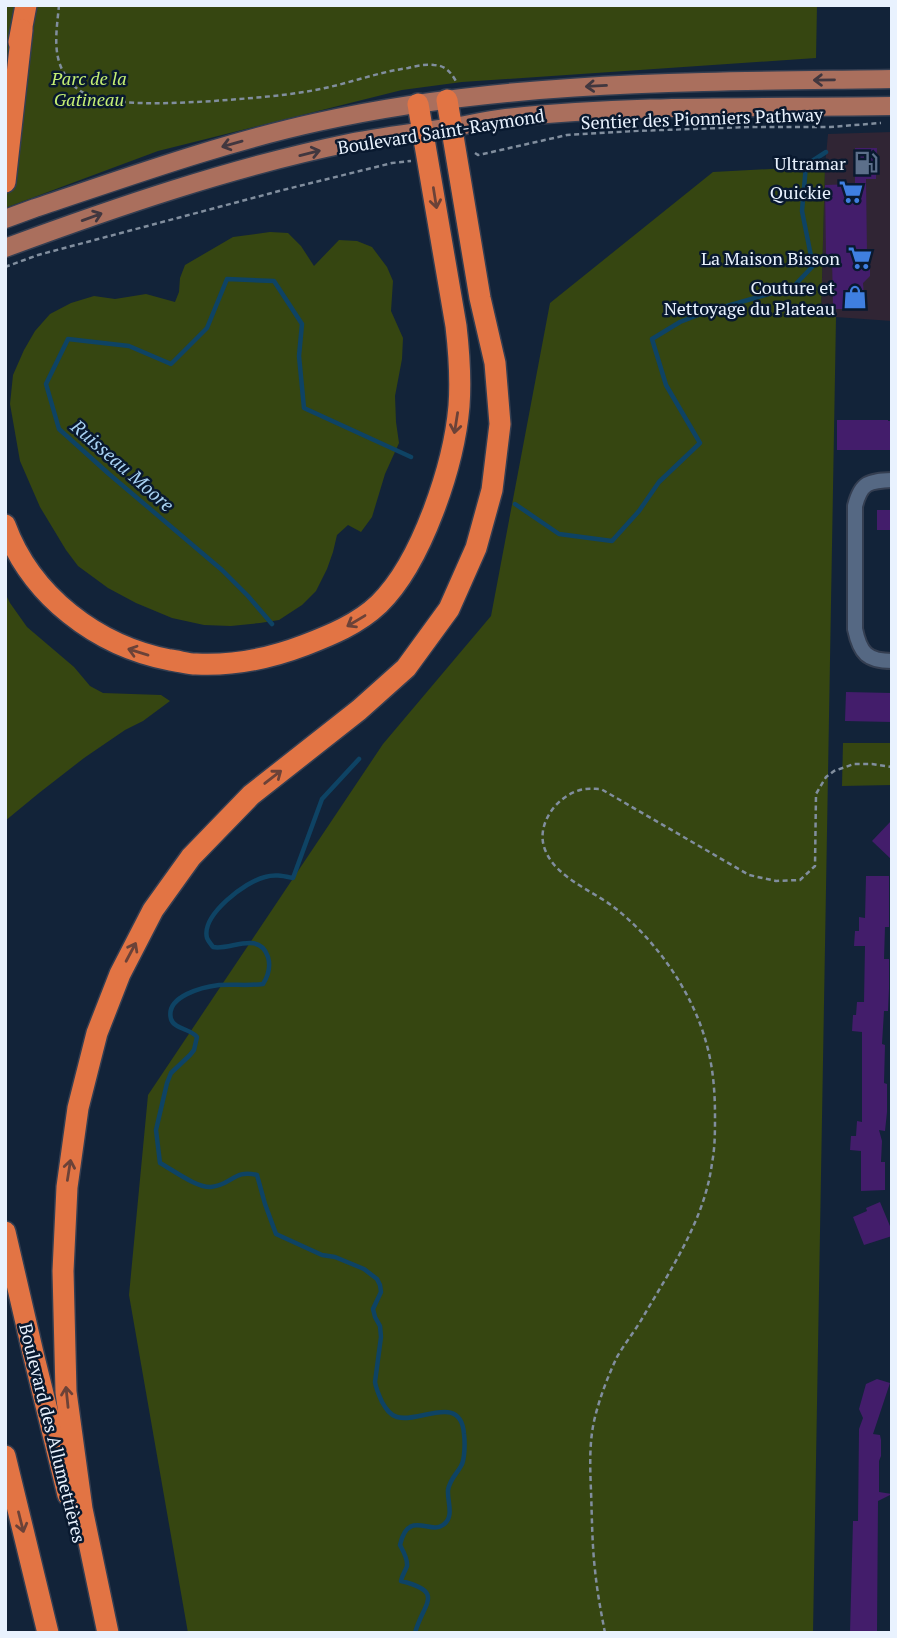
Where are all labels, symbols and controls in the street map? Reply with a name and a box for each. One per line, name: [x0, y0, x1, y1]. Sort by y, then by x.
park label: Parc de la Gatineau: [50, 66, 127, 111]
one-way arrow: [812, 73, 835, 87]
one-way arrow: [585, 80, 608, 93]
street label: Sentier des Pionniers Pathway: [580, 102, 824, 134]
street label: Boulevard Saint-Raymond: [336, 103, 546, 159]
one-way arrow: [221, 139, 243, 152]
one-way arrow: [299, 146, 321, 159]
fuel station icon: Ultramar: [852, 149, 880, 177]
place label: Ultramar: [774, 151, 846, 175]
supermarket icon: Quickie: [837, 178, 865, 206]
place label: Quickie: [770, 180, 831, 204]
one-way arrow: [429, 186, 442, 209]
one-way arrow: [81, 210, 103, 222]
supermarket icon: La Maison Bisson: [846, 244, 874, 272]
place label: La Maison Bisson: [701, 246, 840, 270]
place label: Couture et Nettoyage du Plateau: [664, 275, 835, 320]
shop icon: Couture et Nettoyage du Plateau: [841, 283, 869, 311]
one-way arrow: [449, 411, 462, 434]
water label: Ruisseau Moore: [66, 413, 180, 517]
one-way arrow: [347, 614, 367, 628]
one-way arrow: [128, 644, 150, 657]
one-way arrow: [264, 770, 282, 785]
one-way arrow: [125, 942, 139, 963]
one-way arrow: [63, 1159, 76, 1182]
street label: Boulevard des Allumettières: [14, 1321, 92, 1545]
one-way arrow: [60, 1386, 73, 1409]
one-way arrow: [15, 1510, 28, 1533]

